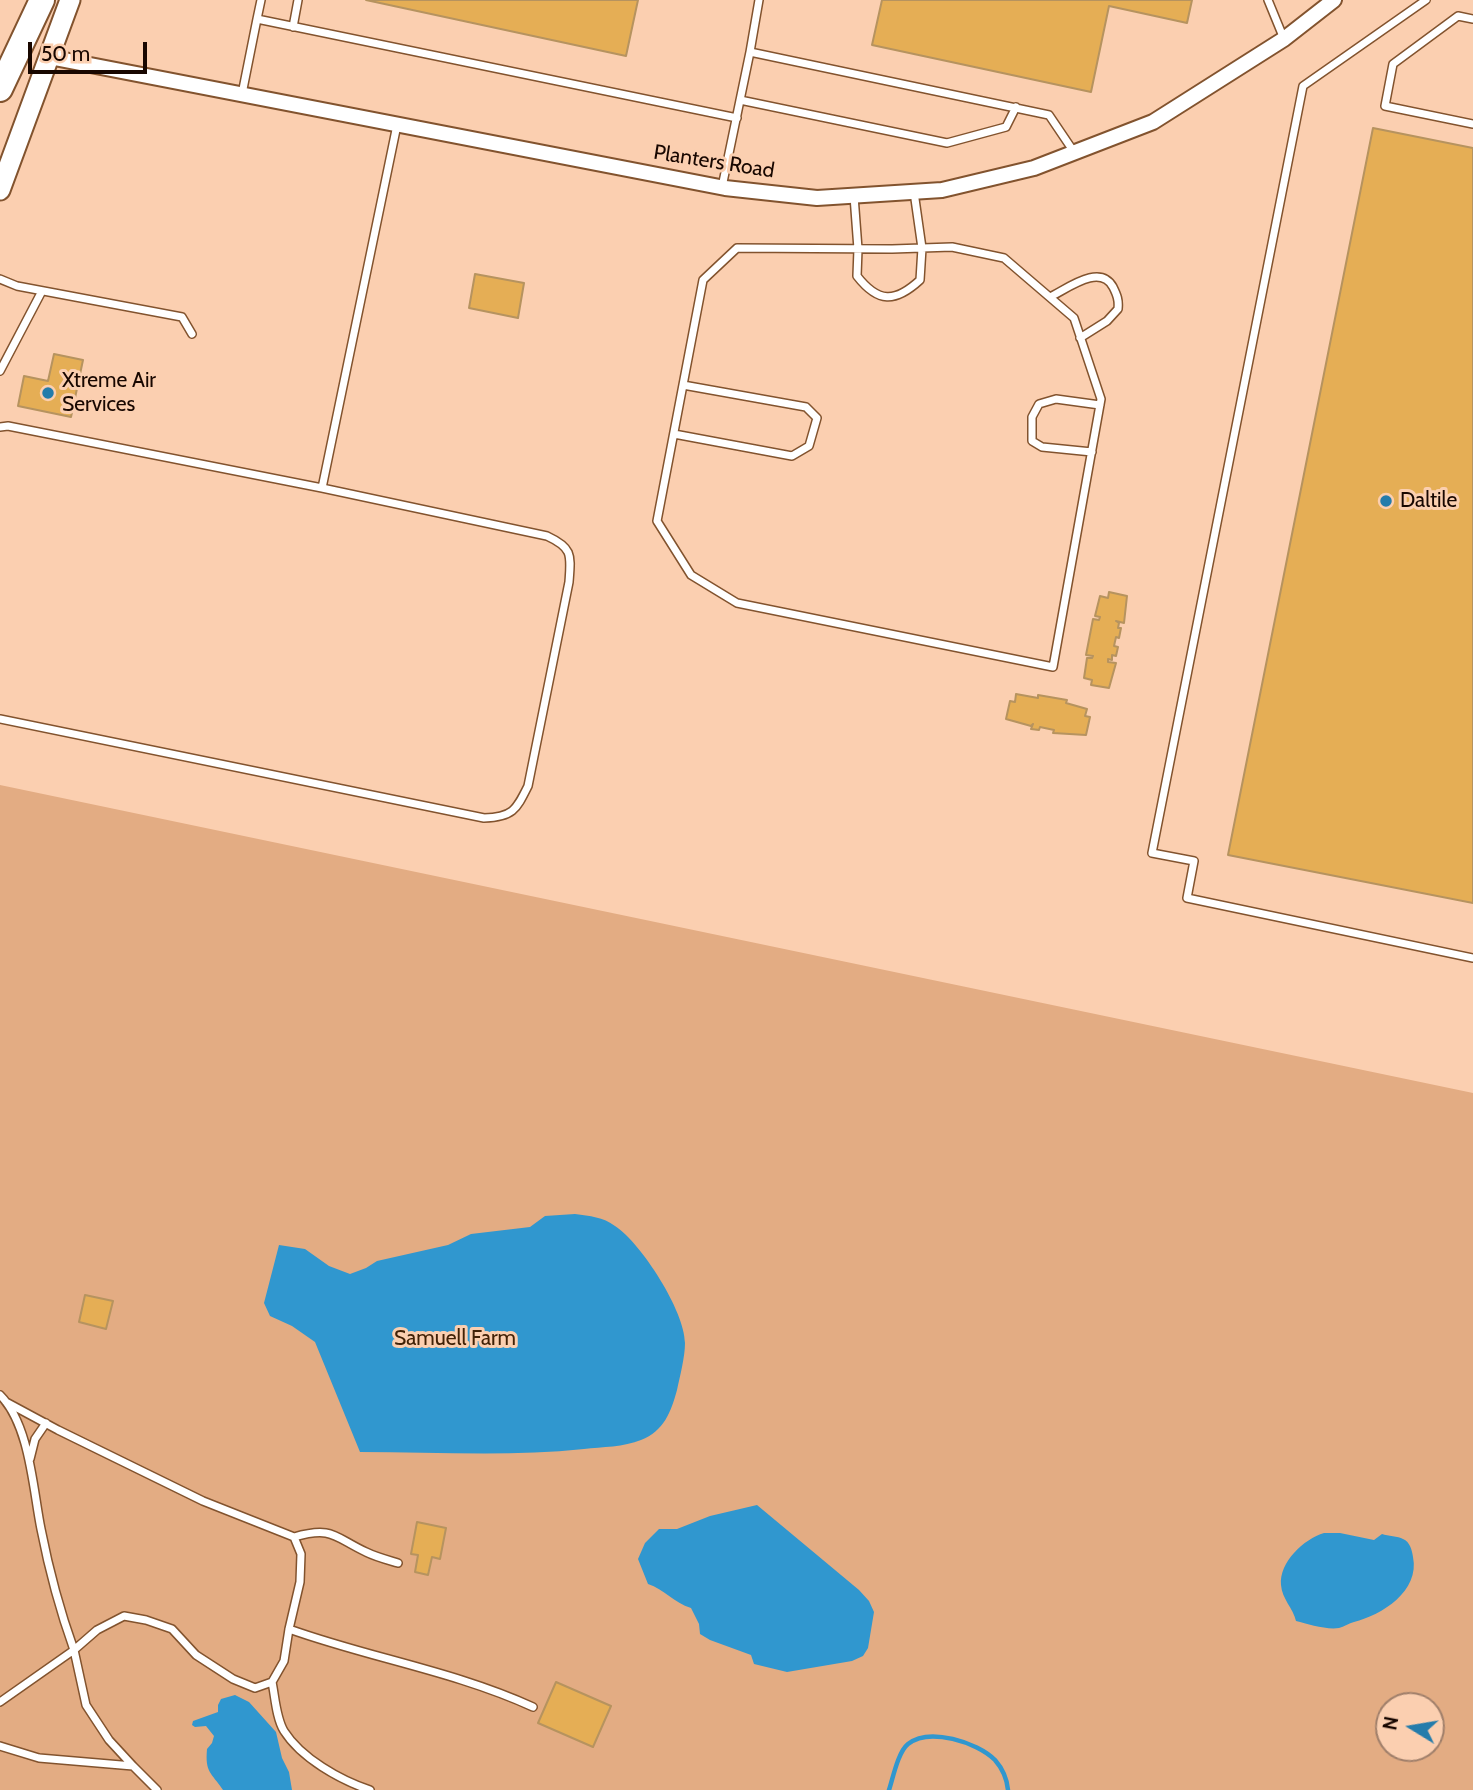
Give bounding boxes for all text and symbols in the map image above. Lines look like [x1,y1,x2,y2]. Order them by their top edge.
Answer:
scale bar [32,28,150,72]
text: 50 m [41,41,90,66]
street label: Planters Road [652,140,776,184]
place label: Xtreme Air Services [62,368,156,418]
marker: Xtreme Air Services [40,385,56,401]
place label: Daltile [1400,488,1457,514]
marker: Daltile [1378,493,1394,509]
park label: Samuell Farm [394,1326,516,1352]
north arrow [1375,1692,1445,1762]
text: N [1378,1714,1403,1732]

